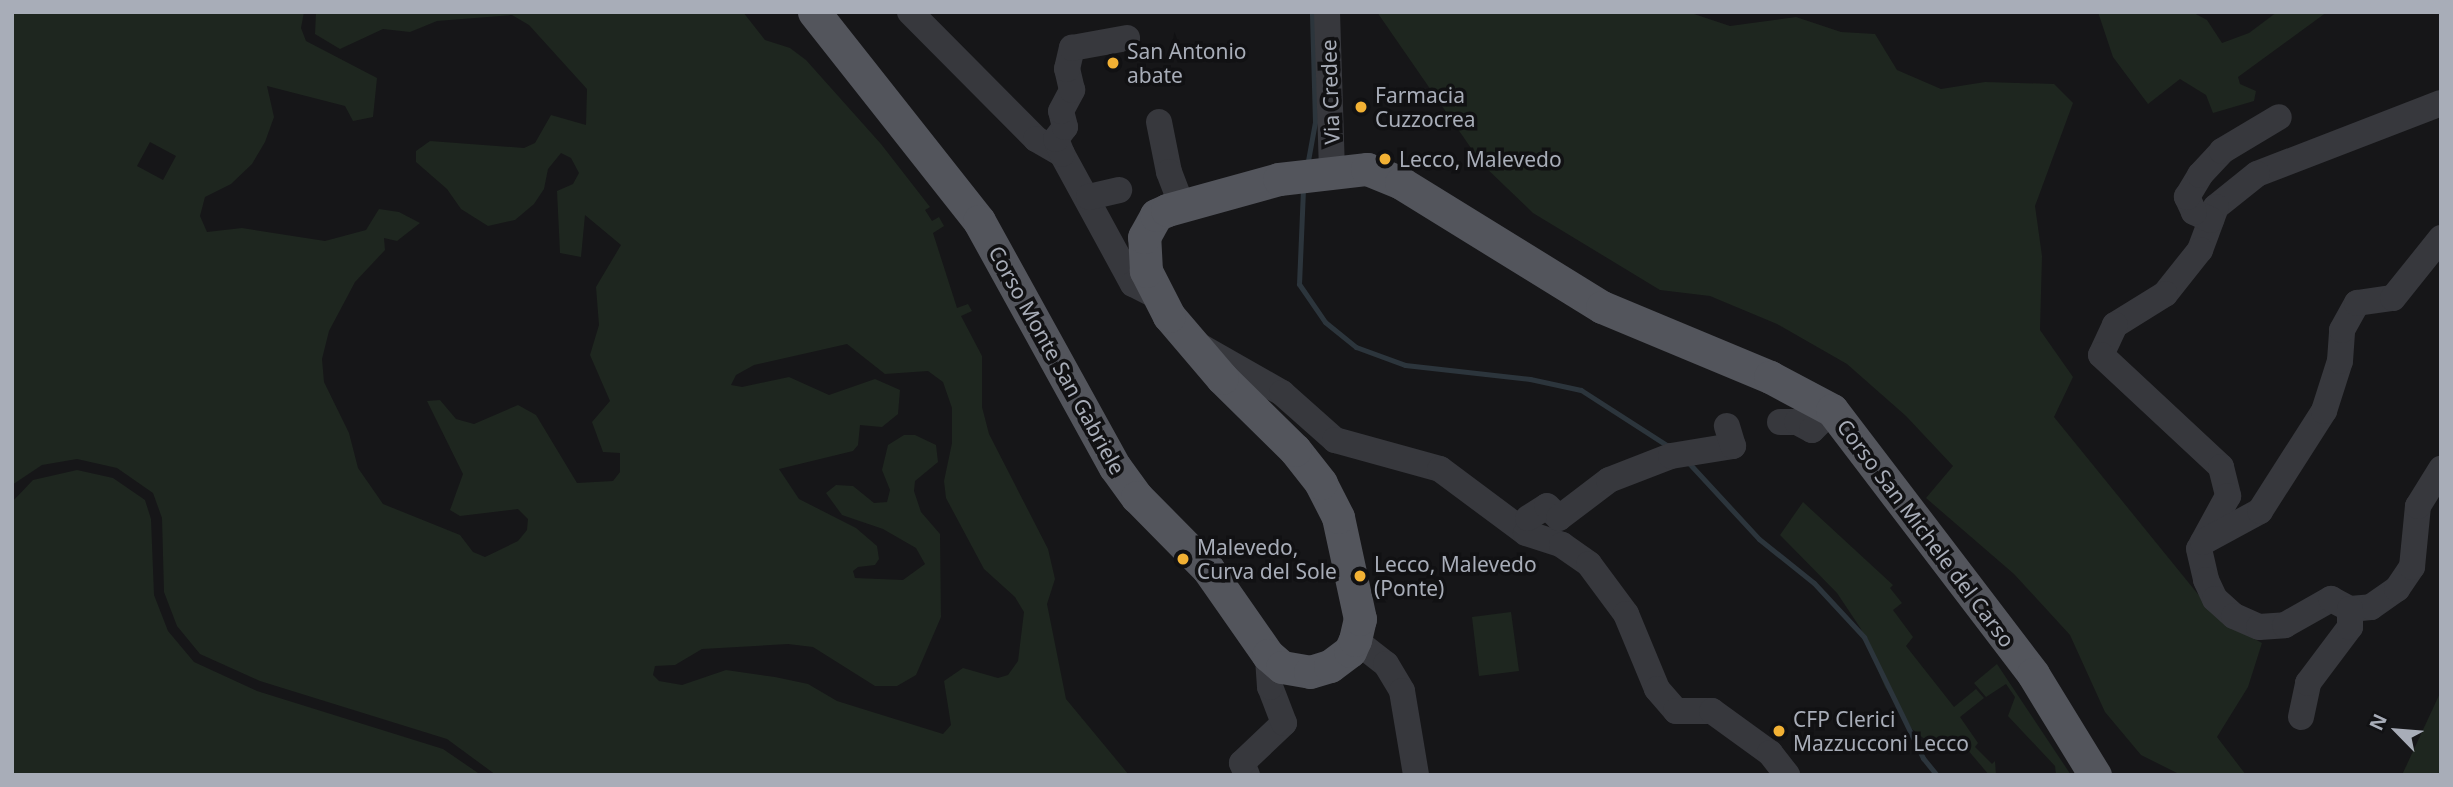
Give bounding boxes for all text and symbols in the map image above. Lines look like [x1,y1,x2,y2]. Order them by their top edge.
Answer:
place label: San Antonio abate [1127,38,1247,88]
street label: Via Credee [1316,39,1344,145]
marker: San Antonio abate [1105,55,1121,71]
place label: Farmacia Cuzzocrea [1375,82,1476,132]
marker: Farmacia Cuzzocrea [1353,99,1369,115]
place label: Lecco, Malevedo [1399,146,1562,172]
marker: Lecco, Malevedo [1377,151,1393,167]
street label: Corso Monte San Gabriele [984,241,1130,479]
street label: Corso San Michele del Carso [1832,414,2020,652]
place label: Malevedo, Curva del Sole [1197,534,1337,584]
marker: Malevedo, Curva del Sole [1175,551,1191,567]
place label: Lecco, Malevedo (Ponte) [1374,551,1537,601]
marker: Lecco, Malevedo (Ponte) [1352,568,1368,584]
north arrow [2362,696,2432,766]
place label: CFP Clerici Mazzucconi Lecco [1793,706,1969,756]
text: N [2363,710,2393,735]
marker: CFP Clerici Mazzucconi Lecco [1771,723,1787,739]

